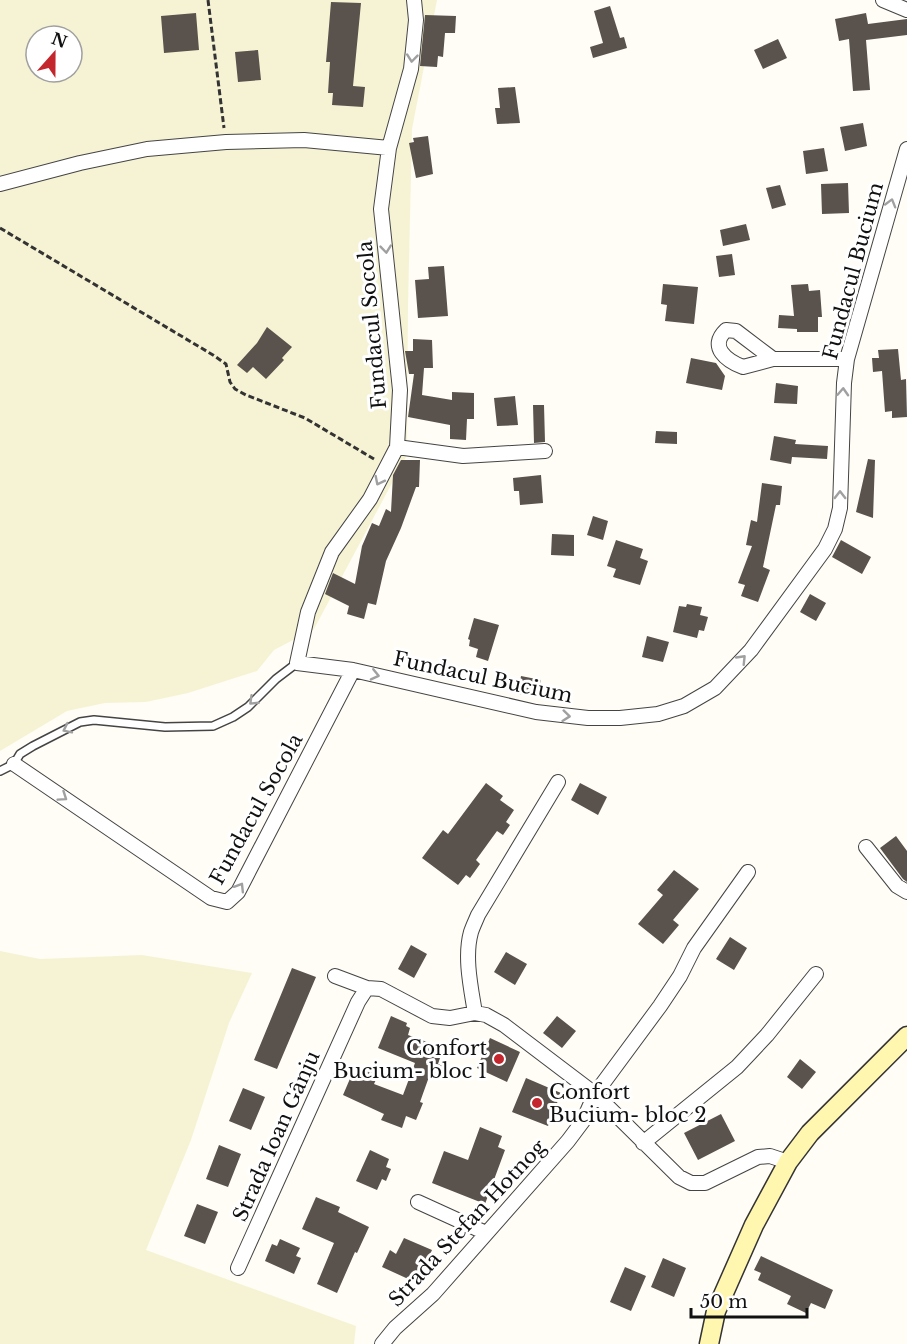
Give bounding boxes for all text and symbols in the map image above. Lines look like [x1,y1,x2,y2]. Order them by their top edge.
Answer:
north arrow [24,24,84,84]
text: N [49,28,70,52]
one-way arrow [406,54,419,63]
street label: Fundacul Bucium [818,179,888,362]
one-way arrow [884,198,897,208]
street label: Fundacul Socola [353,239,391,410]
one-way arrow [379,245,392,254]
one-way arrow [837,387,850,396]
one-way arrow [374,475,386,486]
one-way arrow [834,491,846,500]
street label: Fundacul Bucium [391,646,575,708]
one-way arrow [735,656,746,666]
one-way arrow [370,668,380,681]
one-way arrow [250,694,260,705]
one-way arrow [561,709,570,721]
one-way arrow [63,721,74,733]
street label: Fundacul Socola [205,729,308,889]
one-way arrow [56,790,67,801]
one-way arrow [232,882,243,893]
place label: Confort Bucium- bloc 1 [333,1036,487,1083]
street label: Strada Ioan Gânju [228,1047,324,1225]
marker: Confort Bucium- bloc 1 [492,1052,506,1066]
place label: Confort Bucium- bloc 2 [549,1080,706,1127]
marker: Confort Bucium- bloc 2 [530,1096,544,1110]
street label: Strada Stefan Hotnog [383,1134,551,1311]
scale bar [691,1281,806,1319]
text: 50 m [700,1291,748,1313]

